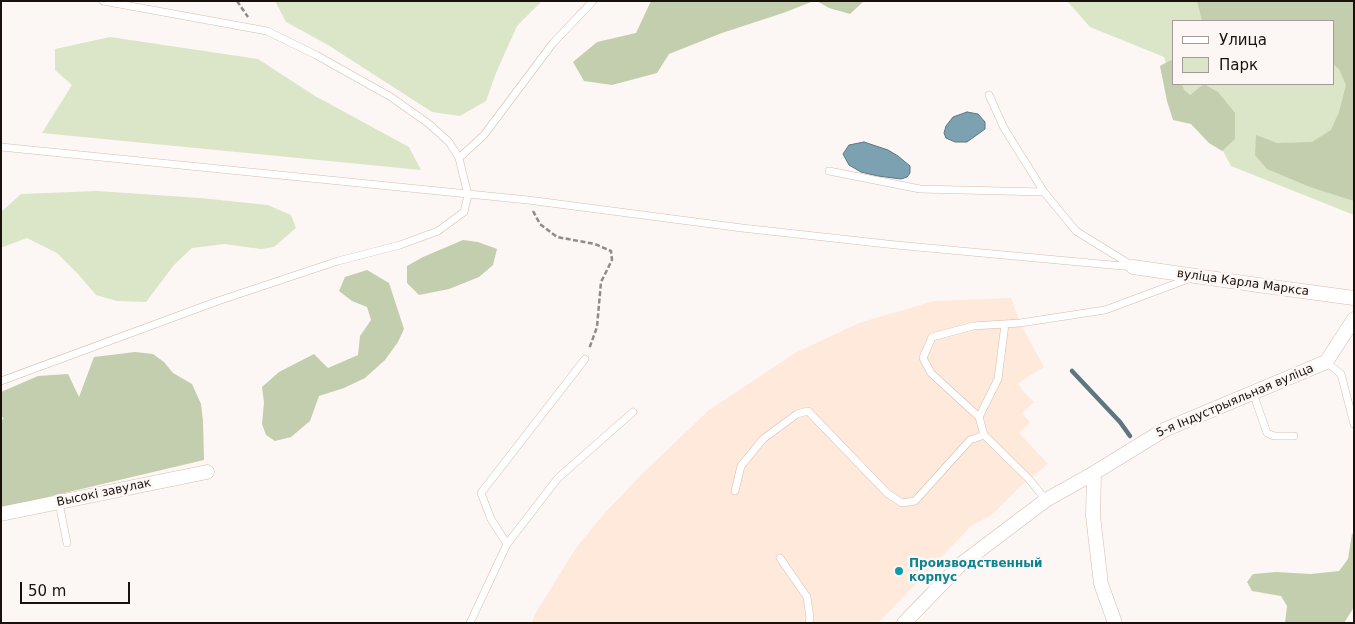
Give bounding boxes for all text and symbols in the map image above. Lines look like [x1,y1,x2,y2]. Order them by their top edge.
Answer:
legend [1172,20,1335,85]
text: Улица [1219,31,1267,49]
text: Парк [1219,56,1258,74]
street label: вуліца Карла Маркса [1176,267,1310,299]
street label: 5-я Індустрыяльная вуліца [1154,361,1316,441]
street label: Высокі завулак [55,476,153,510]
place label: Производственный корпус [909,557,1042,585]
marker: Производственный корпус [893,565,905,577]
scale bar [22,572,132,604]
text: 50 m [28,582,66,600]

